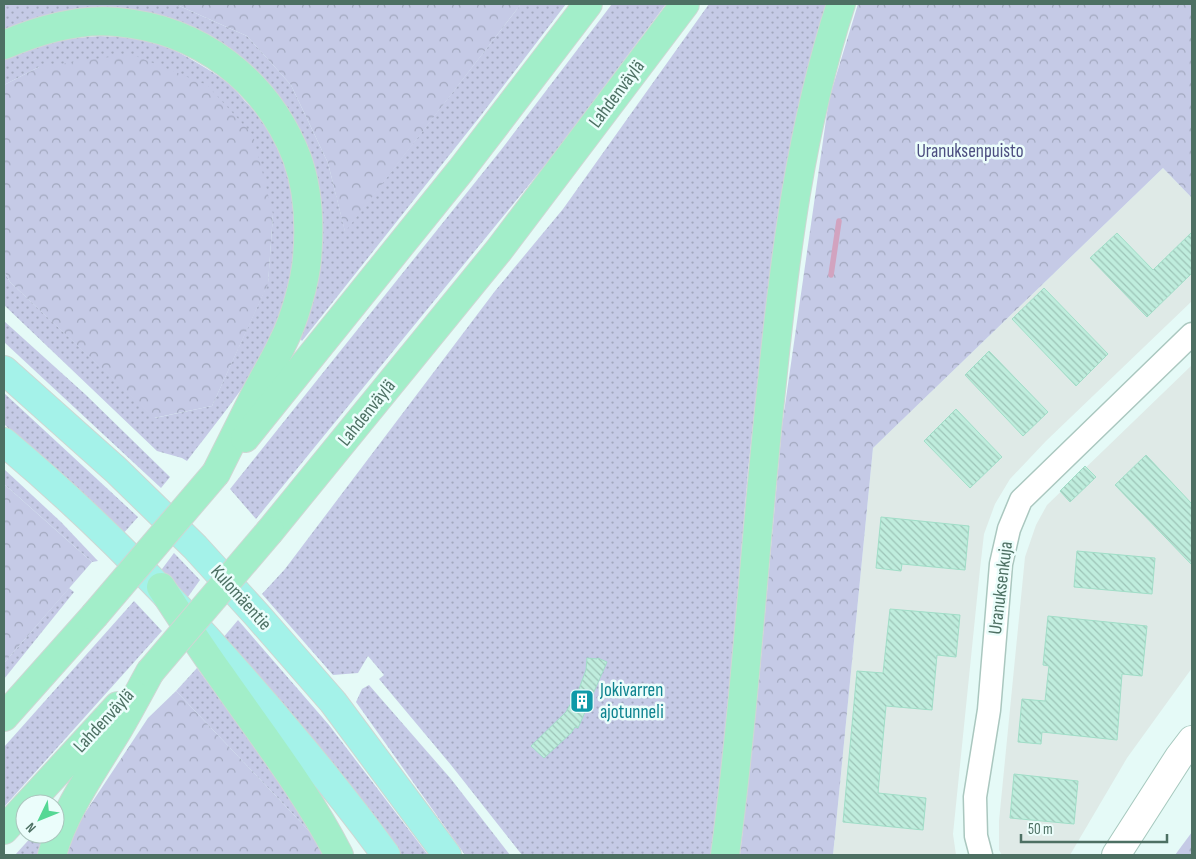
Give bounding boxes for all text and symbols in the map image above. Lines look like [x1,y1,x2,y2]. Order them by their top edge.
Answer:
street label: Lahdenväylä [584,56,650,132]
park label: Uranuksenpuisto [916,140,1024,163]
street label: Lahdenväylä [333,375,401,451]
street label: Uranuksenkuja [984,540,1018,636]
street label: Kulomäentie [206,561,276,635]
place label: Jokivarren ajotunneli [599,679,664,724]
street label: Lahdenväylä [69,684,139,758]
building icon: Jokivarren ajotunneli [569,688,595,714]
north arrow [15,794,65,844]
scale bar [1021,812,1167,844]
text: N [22,819,40,836]
text: 50 m [1028,820,1053,839]

